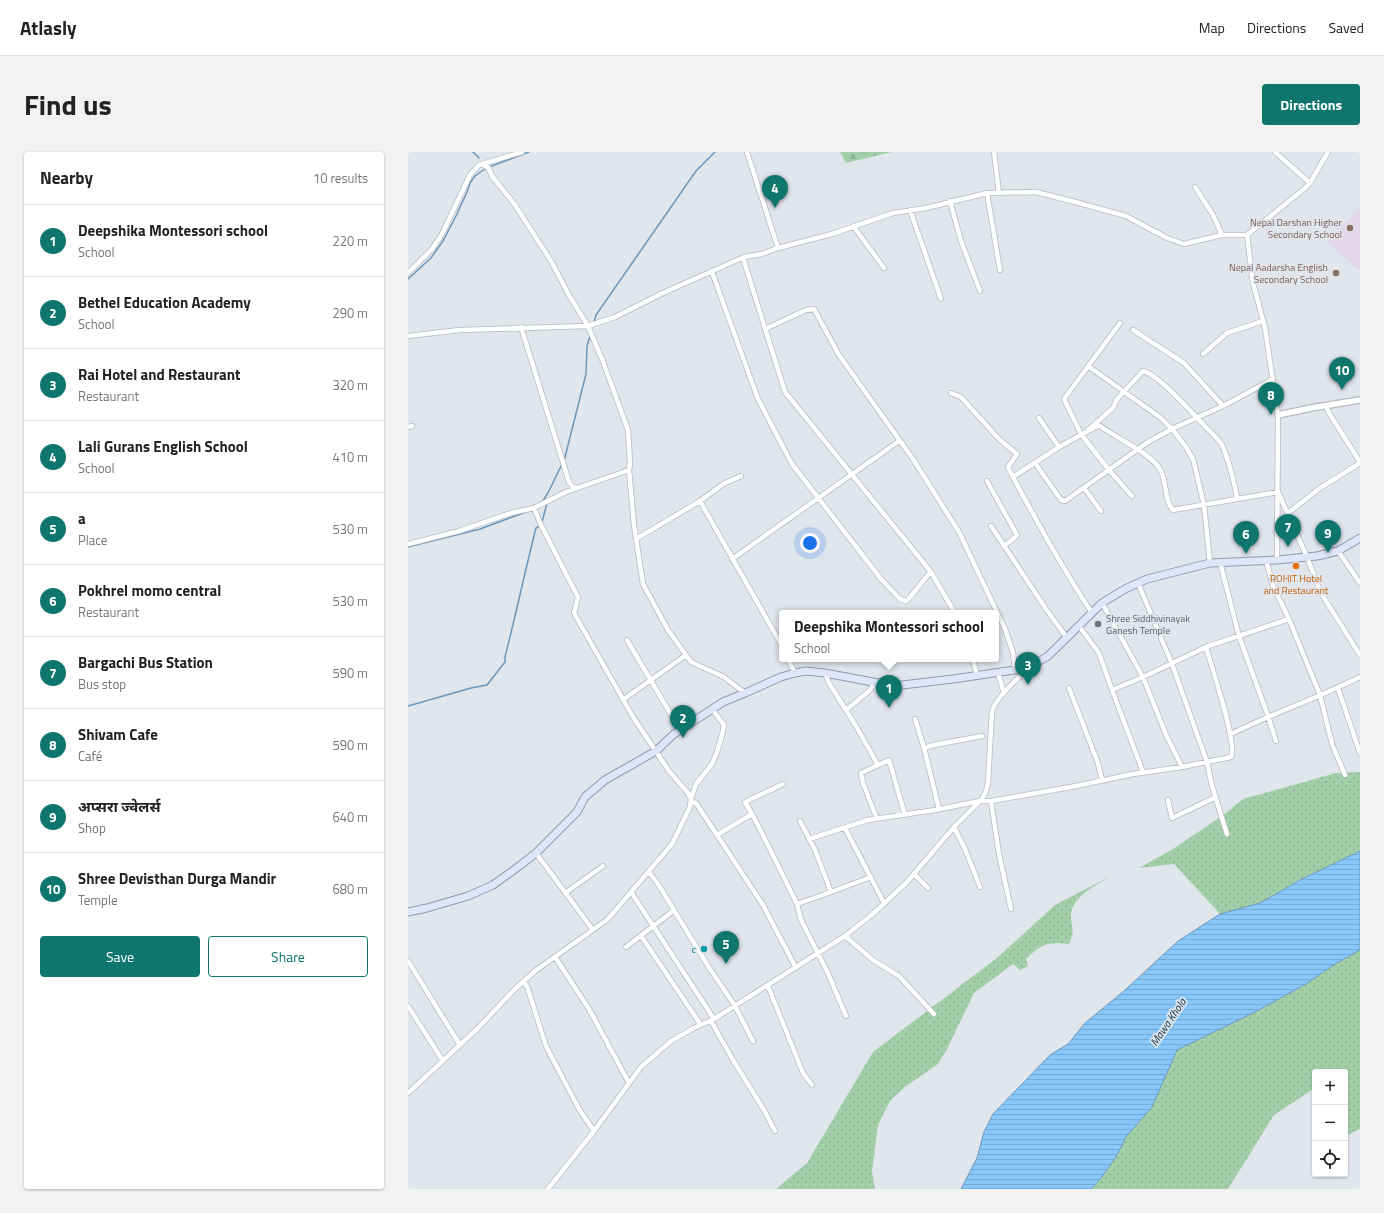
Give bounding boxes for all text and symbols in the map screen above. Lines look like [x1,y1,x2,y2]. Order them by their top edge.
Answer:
text: Atlasly [20,13,77,42]
text: Map [1199,17,1225,38]
text: Directions [1247,17,1306,38]
text: Saved [1328,17,1364,38]
text: Find us [24,83,112,126]
button: Directions [1262,84,1360,125]
text: Nearby [40,165,93,191]
text: 10 results [313,168,368,188]
pin: 4 [762,175,788,208]
place label: Nepal Darshan Higher Secondary School [1250,215,1343,242]
text: Deepshika Montessori school [78,219,268,242]
marker: Nepal Darshan Higher Secondary School [1345,223,1355,233]
text: 1 [49,231,57,251]
text: 220 m [332,231,368,251]
text: School [78,242,114,262]
place label: Nepal Aadarsha English Secondary School [1229,260,1328,287]
marker: Nepal Aadarsha English Secondary School [1331,268,1341,278]
text: Bethel Education Academy [78,291,251,314]
text: 2 [49,303,57,323]
text: 290 m [332,303,368,323]
text: School [78,314,114,334]
pin: 10 [1329,357,1355,390]
text: Rai Hotel and Restaurant [78,363,240,386]
text: 3 [49,375,57,395]
text: 320 m [332,375,368,395]
pin: 8 [1258,382,1284,415]
text: Restaurant [78,386,139,406]
text: Lali Gurans English School [78,435,248,458]
text: 4 [49,447,57,467]
text: 410 m [332,447,368,467]
text: School [78,458,114,478]
text: a [78,507,86,530]
pin: 7 [1275,514,1301,547]
text: 5 [49,519,57,539]
text: 530 m [332,519,368,539]
pin: 9 [1315,520,1341,553]
pin: 6 [1233,521,1259,554]
text: Place [78,530,107,550]
your location [800,533,820,553]
marker: ROHIT Hotel and Restaurant [1291,561,1301,571]
place label: ROHIT Hotel and Restaurant [1264,571,1329,598]
text: Pokhrel momo central [78,579,221,602]
text: 6 [49,591,57,611]
text: 530 m [332,591,368,611]
text: Restaurant [78,602,139,622]
popup [779,610,999,662]
place label: Shree Siddhivinayak Ganesh Temple [1106,611,1190,638]
text: Deepshika Montessori school [794,615,984,638]
marker: Shree Siddhivinayak Ganesh Temple [1093,619,1103,629]
text: School [794,638,830,658]
text: Bargachi Bus Station [78,651,213,674]
pin: 3 [1015,652,1041,685]
text: 7 [49,663,57,683]
text: 590 m [332,663,368,683]
text: Bus stop [78,674,126,694]
pin: 1 [876,675,902,708]
pin: 2 [670,705,696,738]
text: Shivam Cafe [78,723,158,746]
text: 8 [49,735,57,755]
text: 590 m [332,735,368,755]
text: Café [78,746,102,766]
text: अप्सरा ज्वेलर्स [78,795,160,818]
text: 9 [49,807,57,827]
text: 640 m [332,807,368,827]
text: Shop [78,818,106,838]
text: Shree Devisthan Durga Mandir [78,867,276,890]
text: 10 [46,879,60,899]
text: 680 m [332,879,368,899]
text: Temple [78,890,118,910]
pin: 5 [713,931,739,964]
button: Save [40,936,200,977]
button: Share [208,936,368,977]
place label: c [692,942,696,957]
marker: c [699,944,709,954]
water label: Mawa Khola [1146,995,1190,1049]
map controls [1312,1069,1348,1177]
button: + [1312,1069,1348,1105]
button: − [1312,1105,1348,1141]
button: locate [1312,1141,1348,1177]

